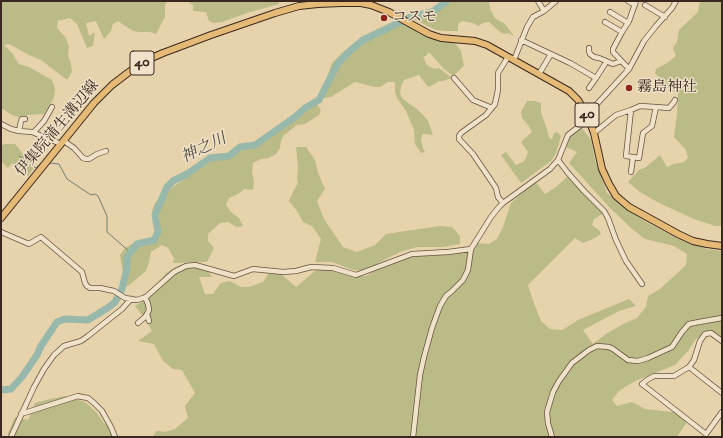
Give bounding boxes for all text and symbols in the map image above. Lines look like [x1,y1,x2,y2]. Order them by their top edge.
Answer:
place label: コスモ [392,9,437,27]
marker: コスモ [379,13,389,23]
road number: 40 [130,51,154,75]
street label: 伊集院蒲生溝辺線 [13,77,103,181]
place label: 霧島神社 [637,79,697,97]
marker: 霧島神社 [624,83,634,93]
road number: 40 [575,103,599,127]
water label: 神之川 [178,130,230,168]

